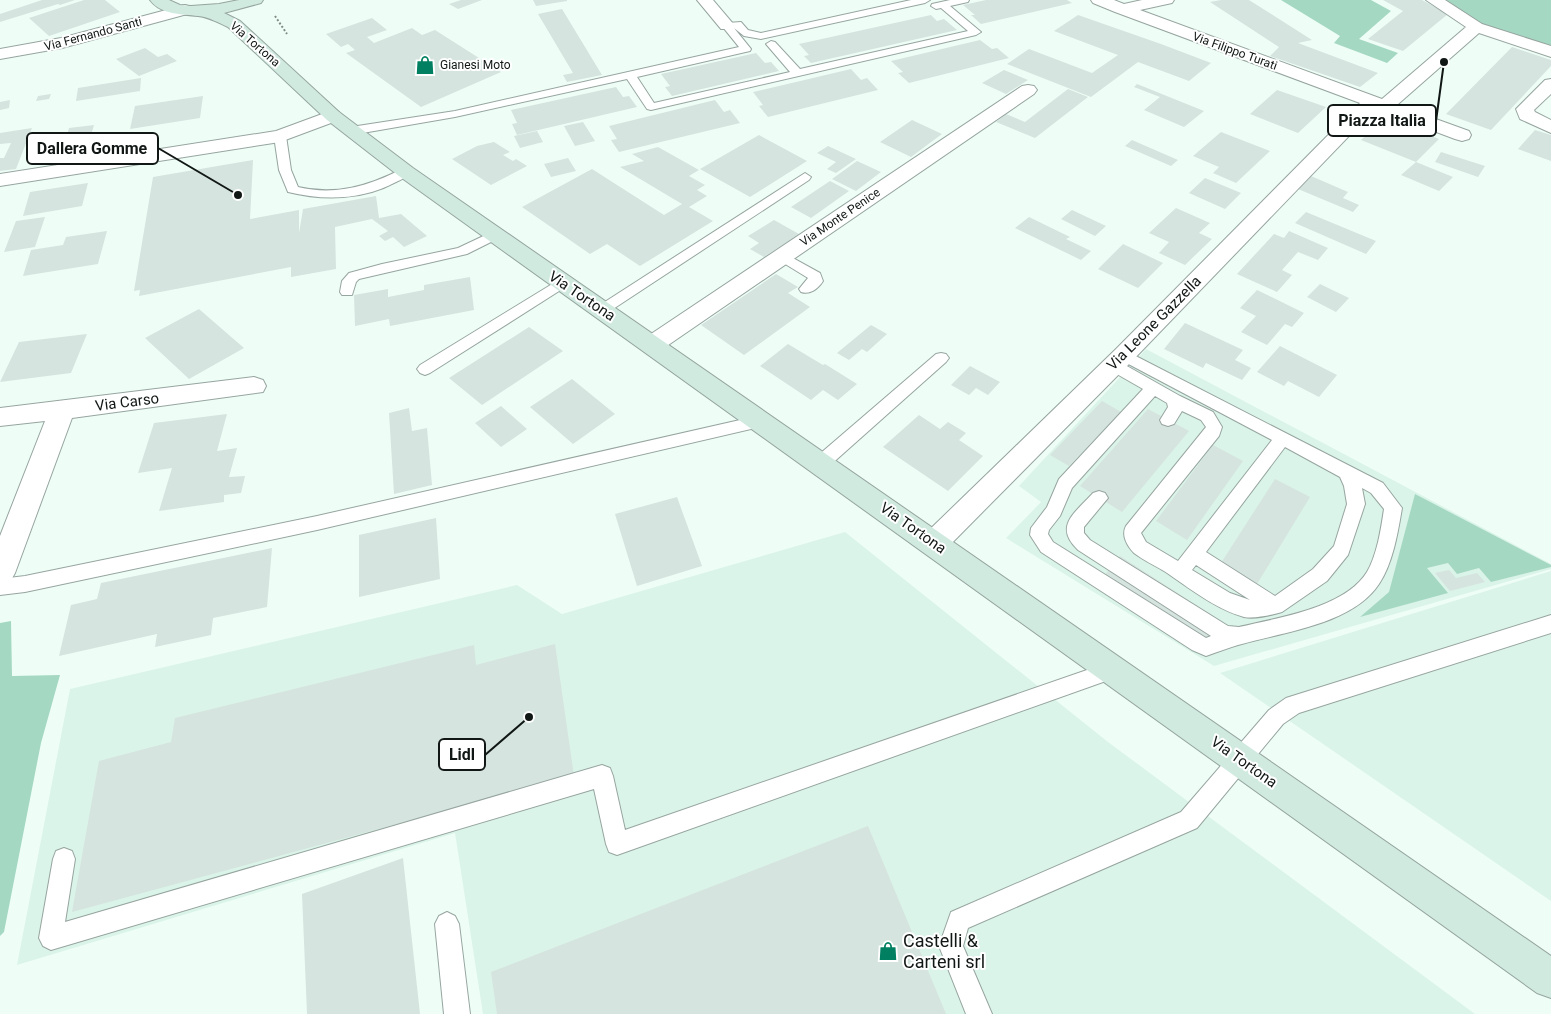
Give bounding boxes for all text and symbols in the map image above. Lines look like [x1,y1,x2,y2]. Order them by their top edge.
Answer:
street label: Via Fernando Santi [43,14,143,54]
street label: Via Tortona [227,19,283,69]
street label: Via Filippo Turati [1191,29,1279,73]
shop icon: Gianesi Moto [414,54,436,76]
place label: Gianesi Moto [440,58,511,72]
callout: Piazza Italia [1328,105,1436,136]
text: Piazza Italia [1338,111,1426,130]
callout: Dallera Gomme [27,133,158,164]
text: Dallera Gomme [37,139,148,158]
street label: Via Monte Penice [797,185,883,249]
street label: Via Tortona [545,267,619,325]
street label: Via Leone Gazzella [1103,272,1205,374]
street label: Via Carso [94,389,160,415]
street label: Via Tortona [876,499,950,557]
street label: Via Tortona [1207,733,1281,791]
callout: Lidl [439,739,485,770]
text: Lidl [449,745,475,764]
place label: Castelli & Carteni srl [903,930,985,972]
shop icon: Castelli & Carteni srl [877,940,899,962]

